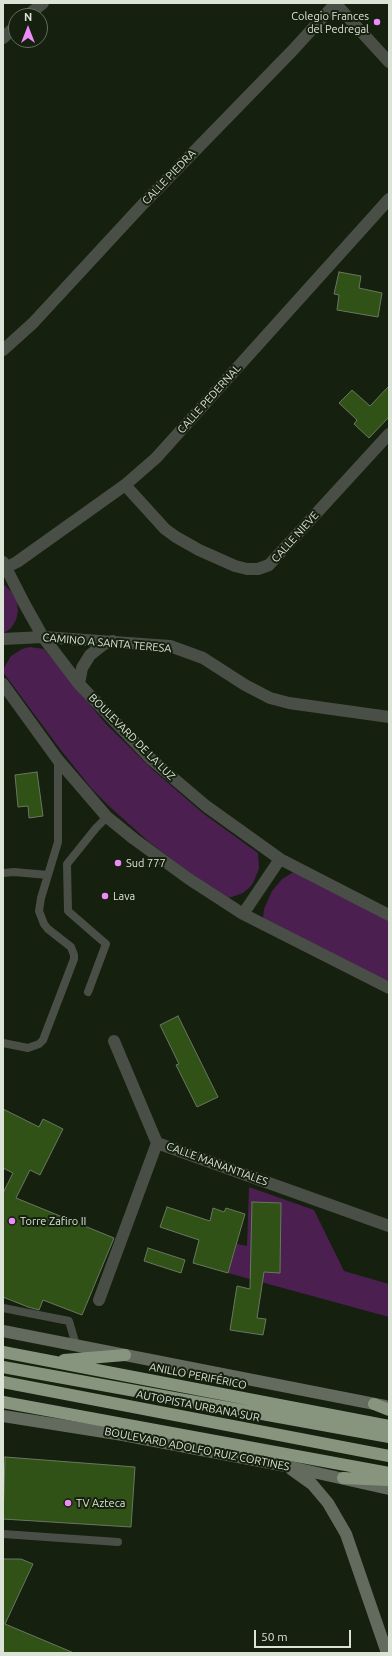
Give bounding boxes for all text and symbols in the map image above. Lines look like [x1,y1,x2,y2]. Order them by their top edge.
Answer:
north arrow [8,8,48,48]
place label: Colegio Frances del Pedregal [291,9,369,35]
text: N [24,11,32,23]
marker: Colegio Frances del Pedregal [372,17,382,27]
street label: CALLE PIEDRA [139,147,199,207]
street label: CALLE PEDERNAL [175,362,243,436]
street label: CALLE NIEVE [269,509,321,565]
street label: CAMINO A SANTA TERESA [42,631,172,655]
street label: BOULEVARD DE LA LUZ [86,691,178,783]
place label: Sud 777 [126,856,166,870]
marker: Sud 777 [113,858,123,868]
place label: Lava [113,889,135,903]
marker: Lava [100,891,110,901]
street label: CALLE MANANTIALES [164,1139,270,1189]
place label: Torre Zafiro II [20,1214,86,1228]
marker: Torre Zafiro II [7,1216,17,1226]
street label: ANILLO PERIFÉRICO [148,1360,248,1392]
street label: AUTOPISTA URBANA SUR [135,1388,261,1424]
street label: BOULEVARD ADOLFO RUIZ CORTINES [103,1425,291,1473]
place label: TV Azteca [76,1496,125,1510]
marker: TV Azteca [63,1498,73,1508]
scale bar [256,1622,353,1648]
text: 50 m [261,1630,288,1643]

